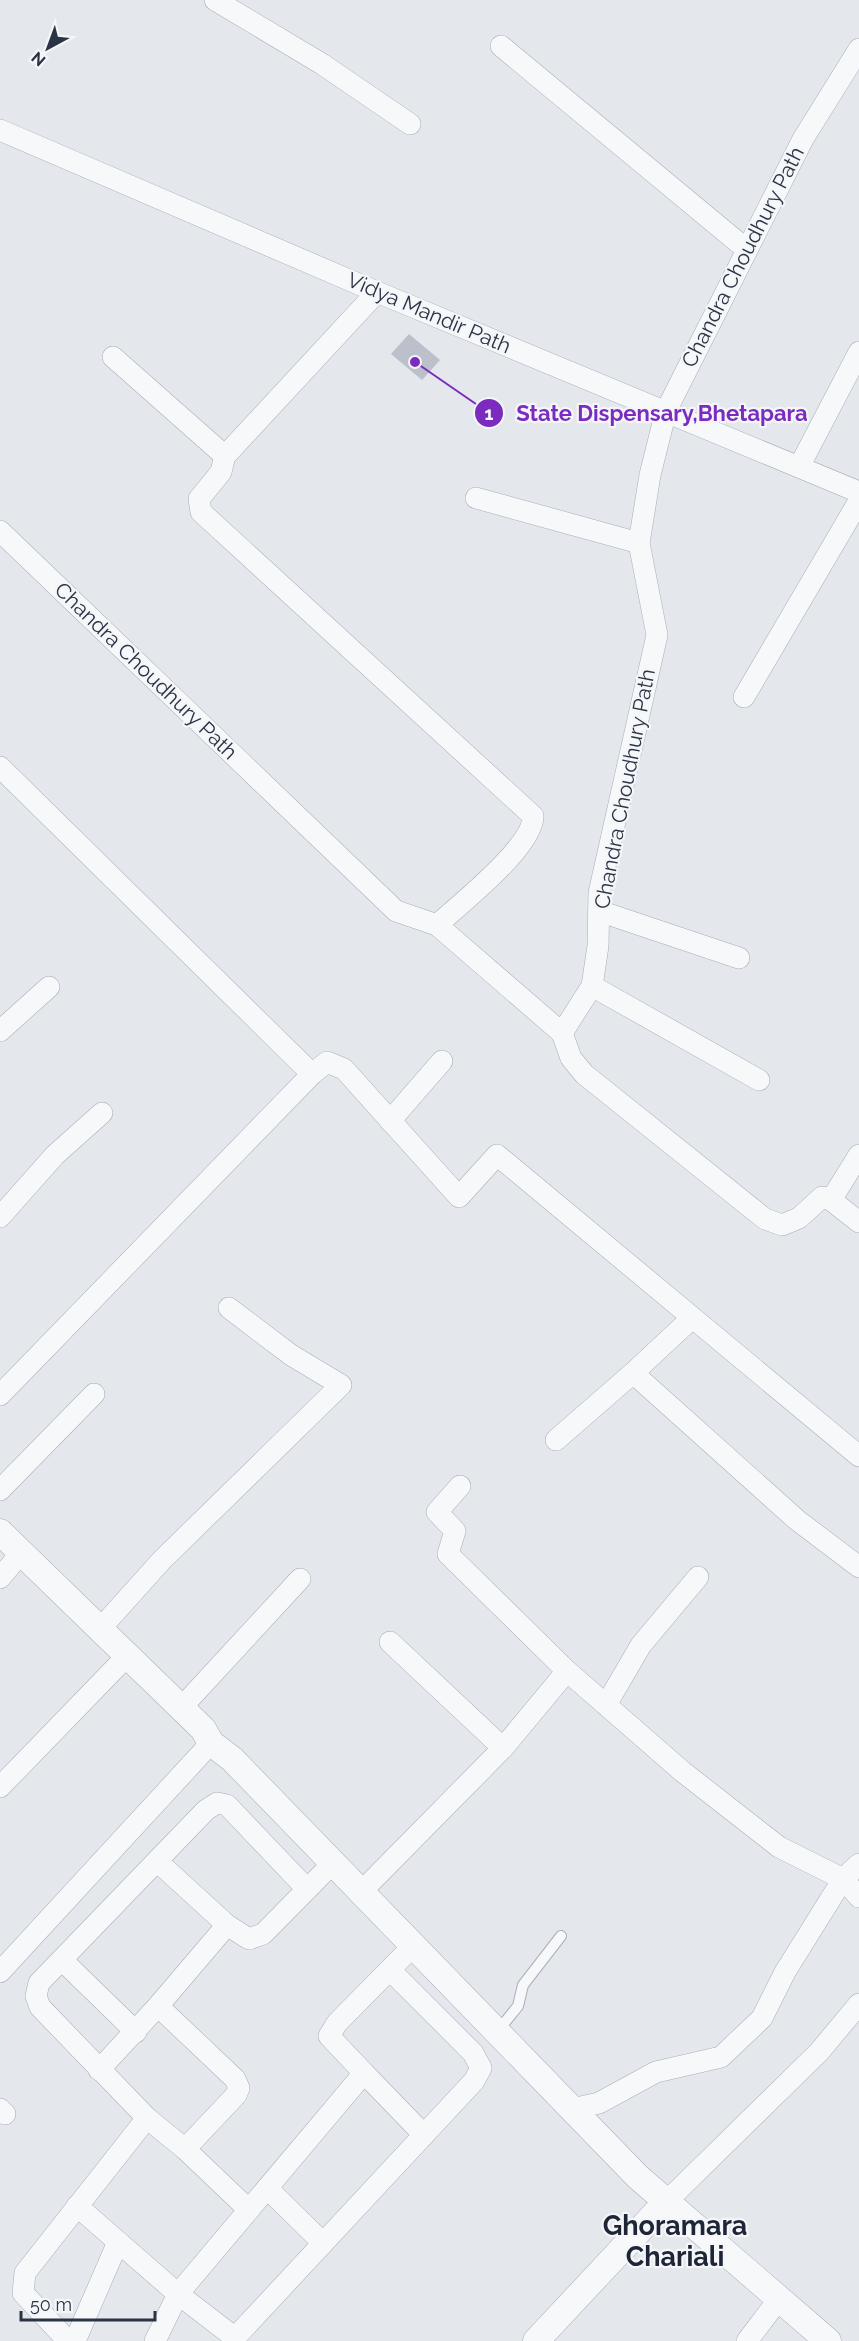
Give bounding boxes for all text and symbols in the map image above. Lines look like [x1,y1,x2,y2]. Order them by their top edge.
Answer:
north arrow [18,18,78,78]
text: N [28,48,49,70]
street label: Chandra Choudhury Path [676,142,809,371]
street label: Vidya Mandir Path [344,267,515,358]
callout: State Dispensary,Bhetapara [474,393,820,433]
text: State Dispensary,Bhetapara [516,400,808,426]
text: 1 [485,403,494,424]
street label: Chandra Choudhury Path [50,577,243,764]
street label: Chandra Choudhury Path [589,667,660,911]
district label: Ghoramara Chariali [603,2210,747,2272]
scale bar [21,2284,154,2322]
text: 50 m [30,2294,72,2315]

